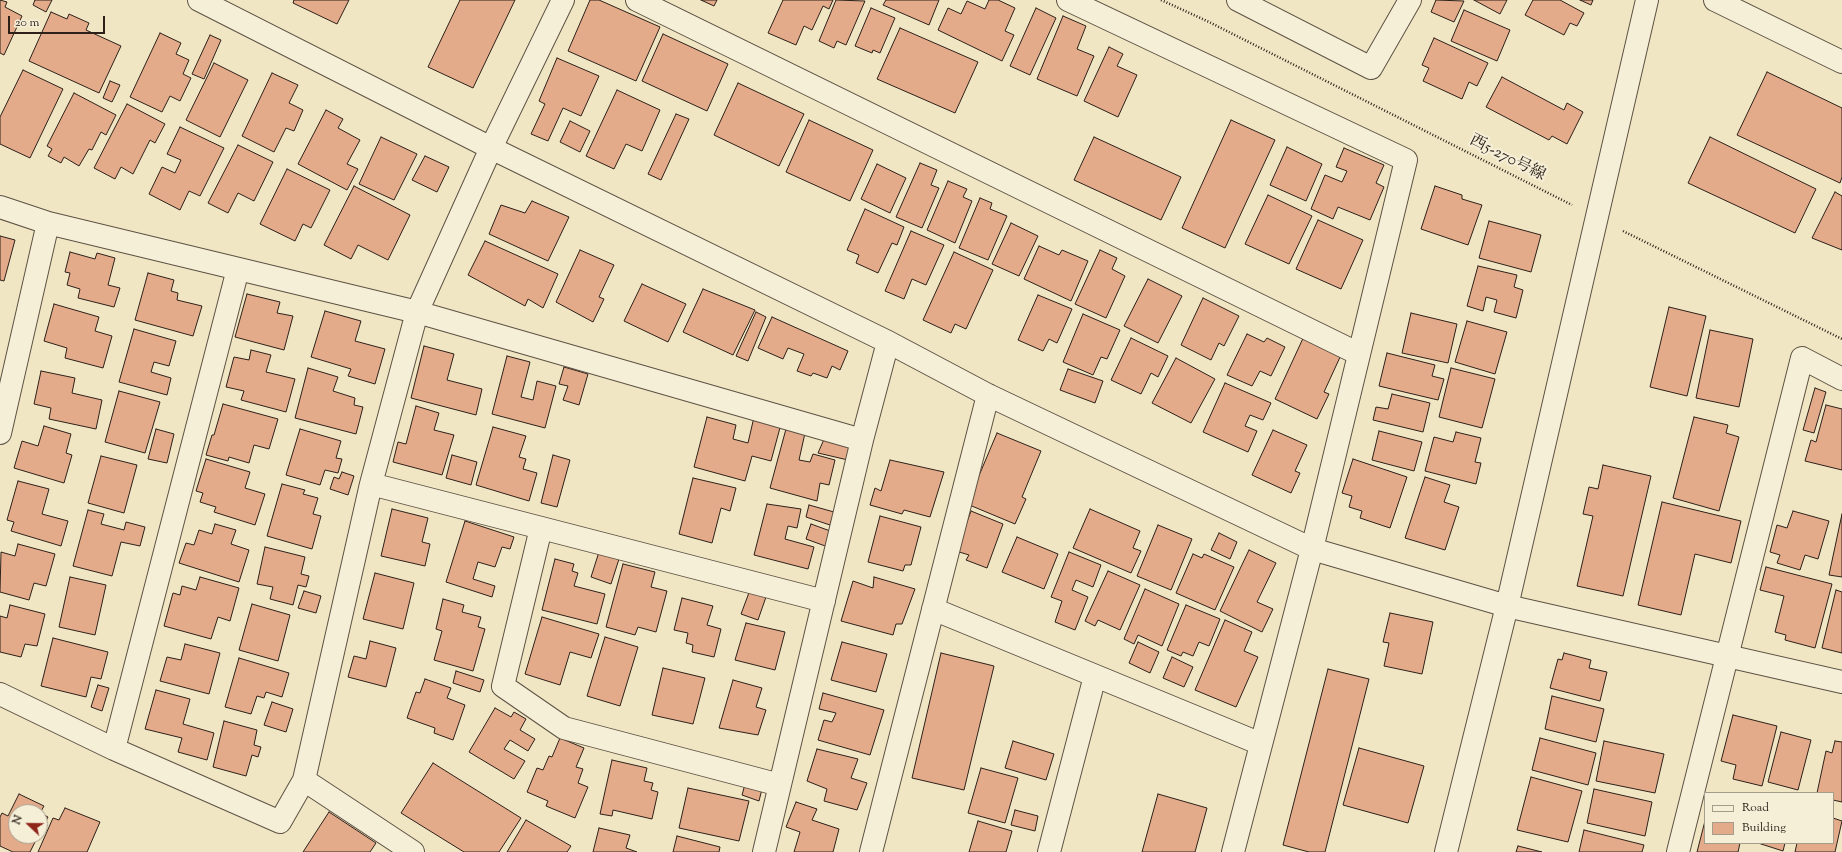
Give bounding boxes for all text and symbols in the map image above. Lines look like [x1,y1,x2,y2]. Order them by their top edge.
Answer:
scale bar [10,8,107,34]
text: 20 m [15,14,39,32]
street label: 西5-270号線 [1466,132,1548,186]
legend [1704,792,1834,844]
text: Road [1742,799,1769,817]
north arrow [8,804,48,844]
text: N [9,813,27,827]
text: Building [1742,819,1786,837]

